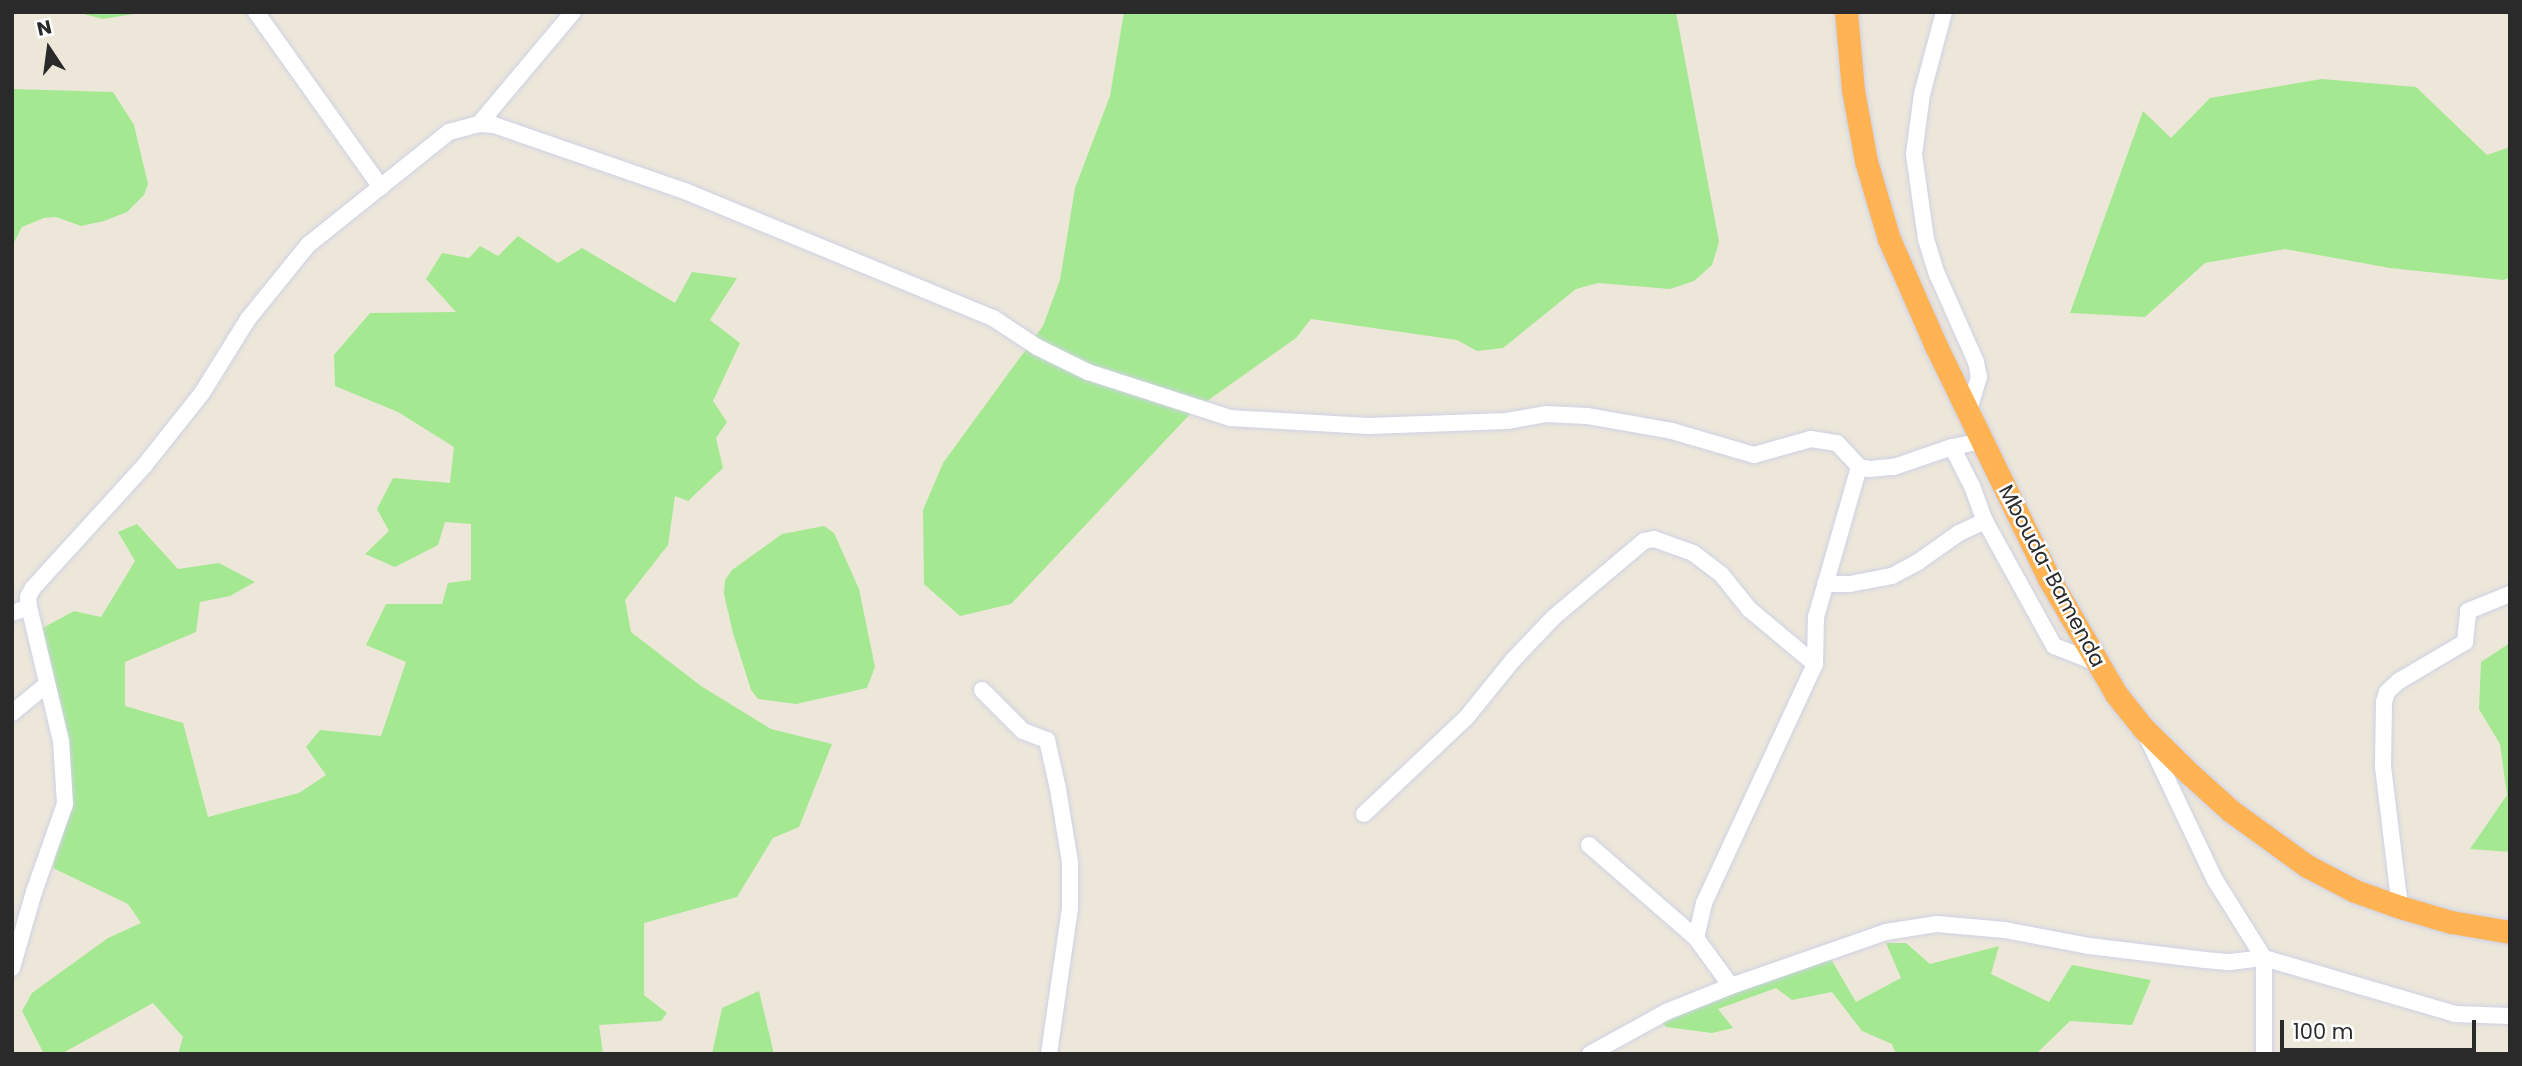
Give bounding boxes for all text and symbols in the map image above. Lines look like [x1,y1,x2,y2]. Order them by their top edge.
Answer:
text: N [34,13,54,43]
north arrow [14,14,84,84]
street label: Mbouda-Bamenda [1993,481,2111,671]
scale bar [2284,1006,2480,1050]
text: 100 m [2293,1017,2353,1046]

